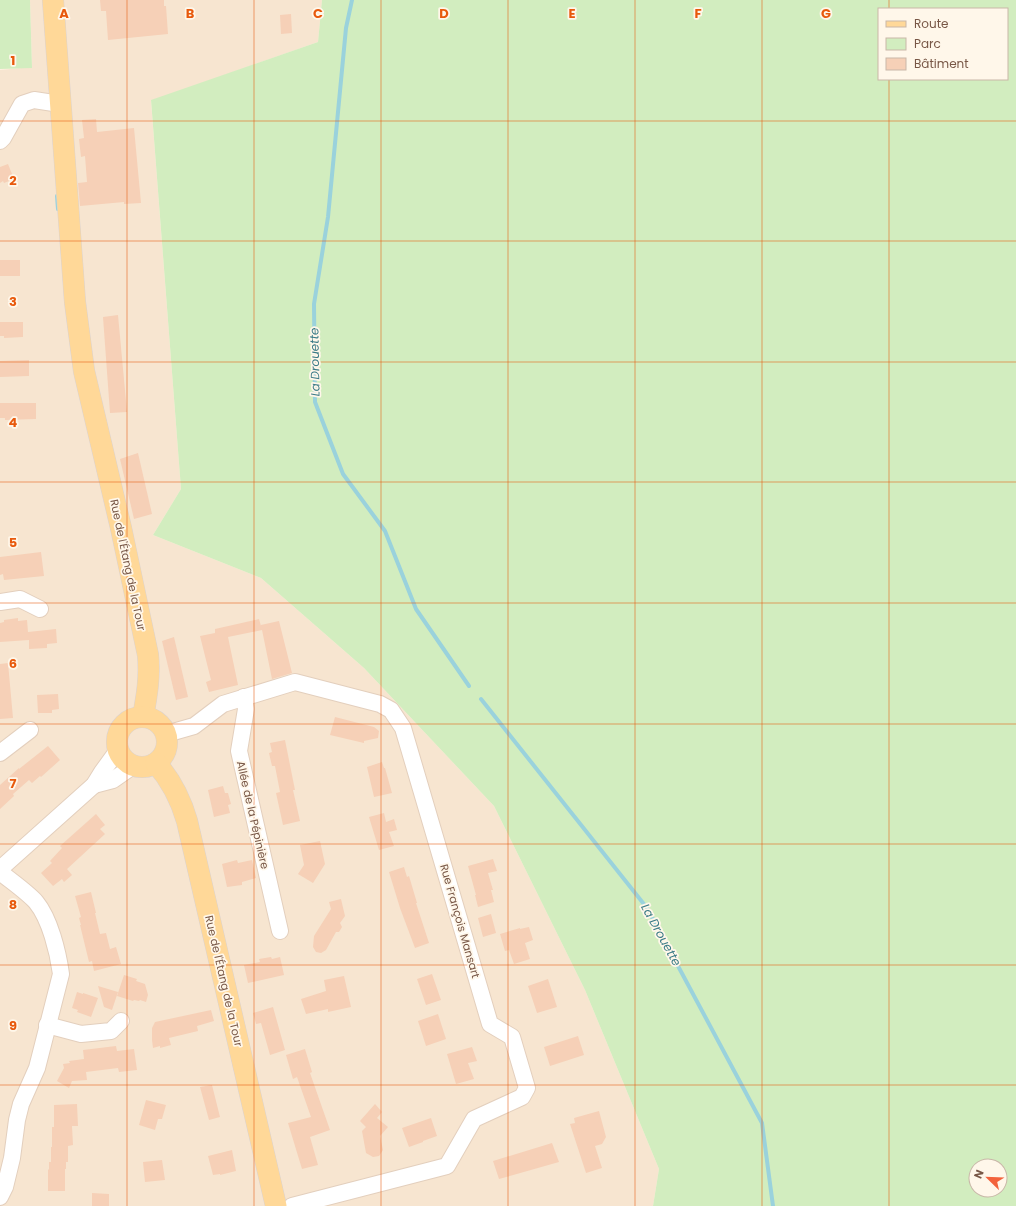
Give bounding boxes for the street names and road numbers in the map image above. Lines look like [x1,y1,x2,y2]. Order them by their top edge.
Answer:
street label: Rue de l'Étang de la Tour [106,498,150,632]
street label: Allée de la Pépinière [233,759,273,871]
street label: Rue François Mansart [436,862,484,980]
street label: Rue de l'Étang de la Tour [201,914,247,1048]

